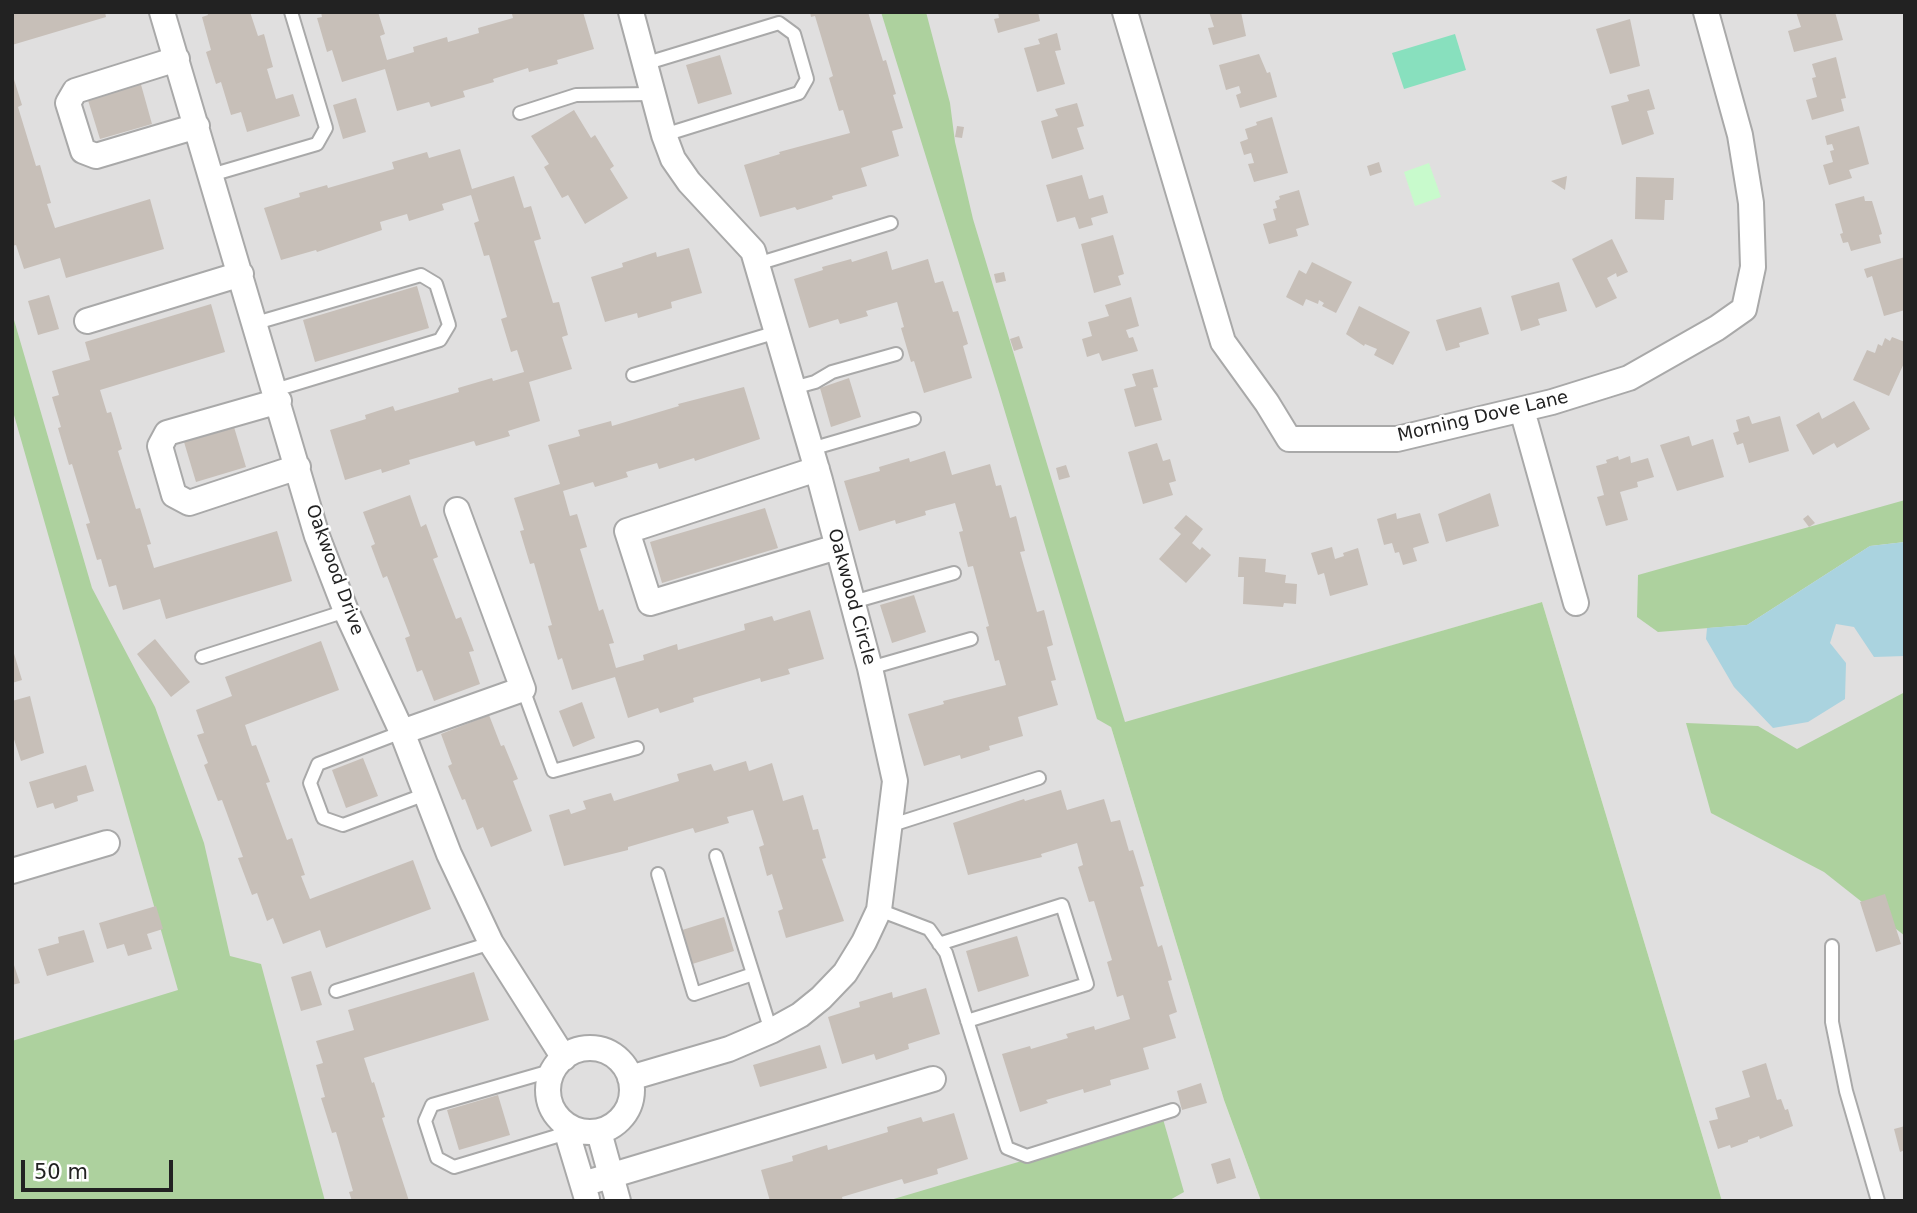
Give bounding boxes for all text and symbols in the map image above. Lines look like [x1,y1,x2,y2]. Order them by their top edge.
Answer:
street label: Morning Dove Lane [1396,387,1570,447]
street label: Oakwood Drive [300,502,368,638]
street label: Oakwood Circle [822,527,880,667]
scale bar [24,1146,177,1190]
text: 50 m [34,1160,88,1184]

